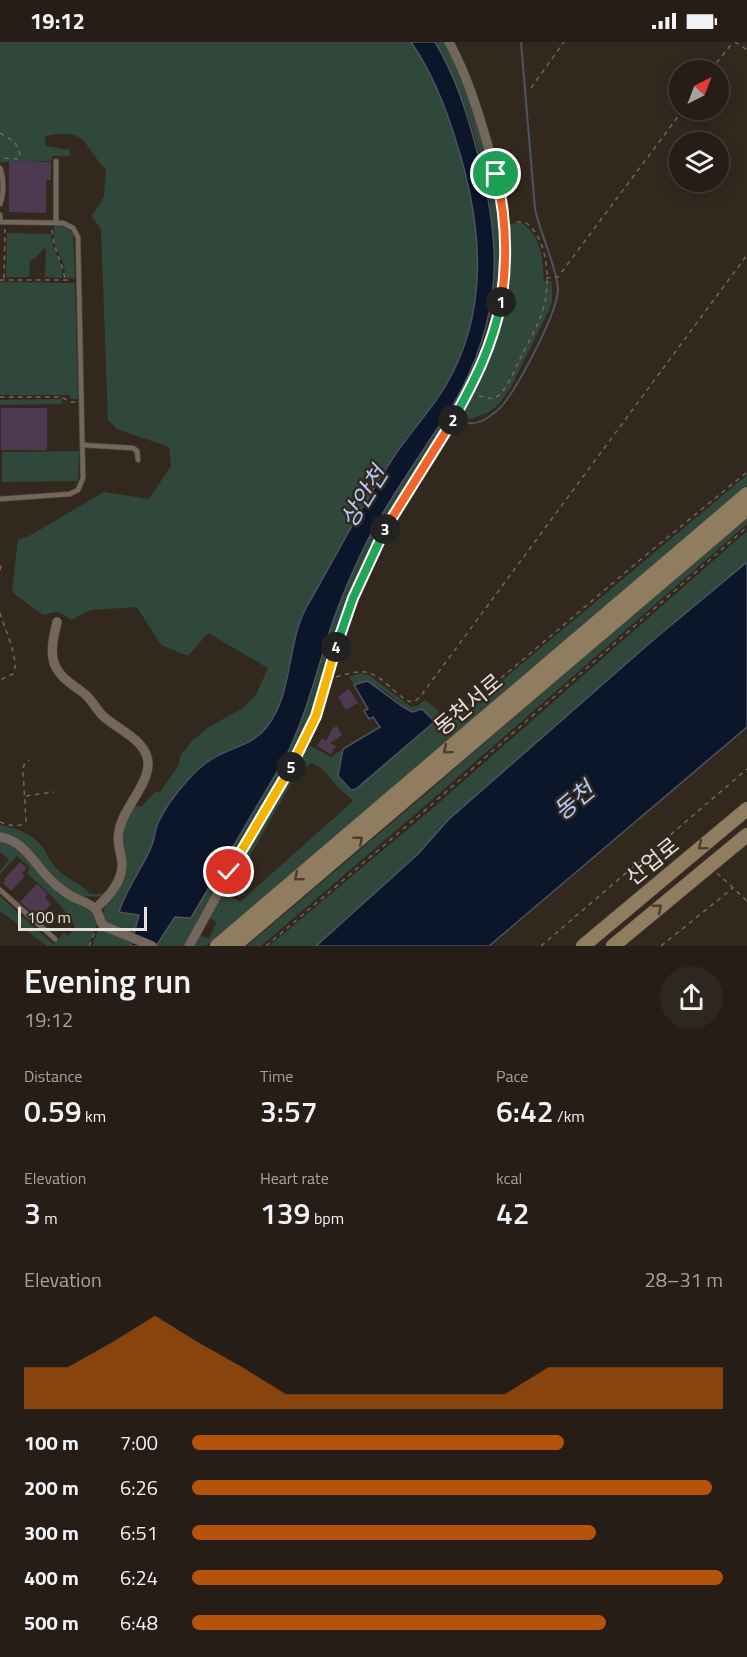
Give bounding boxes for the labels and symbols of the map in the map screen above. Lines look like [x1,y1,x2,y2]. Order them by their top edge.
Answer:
north arrow [669,60,729,120]
pin [470,148,521,199]
pin: 1 [486,287,516,317]
pin: 2 [438,405,468,435]
water label: 상안천 [330,456,398,534]
pin: 3 [370,514,400,544]
pin: 4 [321,632,351,662]
street label: 동천서로 [426,665,510,743]
one-way arrow [443,743,454,754]
pin: 5 [276,752,306,782]
water label: 동천 [545,770,604,828]
street label: 산업로 [618,829,686,893]
one-way arrow [352,836,363,847]
one-way arrow [698,839,709,850]
pin [203,846,254,897]
one-way arrow [294,869,305,880]
scale bar [18,904,147,932]
one-way arrow [651,905,662,916]

